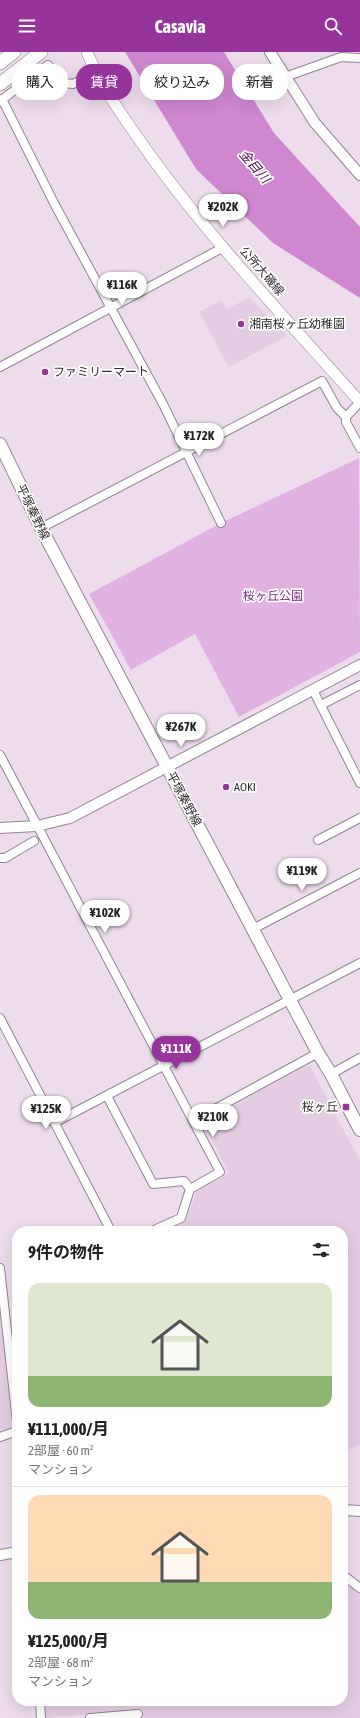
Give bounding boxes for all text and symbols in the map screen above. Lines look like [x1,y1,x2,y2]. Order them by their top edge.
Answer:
icon: menu [16,15,38,37]
icon: search [322,15,344,37]
text: Casavia [154,16,206,37]
chip: 購入 [12,64,68,100]
chip: 賃貸 [76,64,132,100]
chip: 絞り込み [140,64,224,100]
chip: 新着 [232,64,288,100]
water label: 金目川 [236,147,274,187]
pin: ¥202K [195,194,251,228]
text: ¥202K [208,199,238,214]
street label: 公所大磯線 [237,244,287,298]
pin: ¥116K [94,272,150,306]
text: ¥116K [107,277,137,292]
place label: 湘南桜ヶ丘幼稚園 [249,317,345,331]
marker: 湘南桜ヶ丘幼稚園 [236,319,246,329]
place label: ファミリーマート [53,365,149,379]
marker: ファミリーマート [40,367,50,377]
pin: ¥172K [171,423,227,457]
text: ¥172K [184,428,214,443]
street label: 平塚秦野線 [14,482,52,542]
park label: 桜ヶ丘公園 [243,589,303,603]
pin: ¥267K [153,714,209,748]
text: ¥267K [166,719,196,734]
street label: 平塚秦野線 [164,769,204,829]
place label: AOKI [234,780,256,794]
marker: AOKI [221,782,231,792]
pin: ¥119K [274,858,330,892]
text: ¥119K [287,863,317,878]
pin: ¥102K [77,900,133,934]
text: ¥102K [90,905,120,920]
pin: ¥111K [148,1036,204,1070]
text: ¥111K [161,1041,191,1056]
pin: ¥125K [18,1096,74,1130]
place label: 桜ヶ丘 [302,1100,338,1114]
text: ¥125K [31,1101,61,1116]
marker: 桜ヶ丘 [341,1102,351,1112]
pin: ¥210K [185,1104,241,1138]
text: ¥210K [198,1109,228,1124]
icon: filters [310,1239,332,1261]
text: 9件の物件 [28,1242,104,1262]
icon: home [144,1309,216,1381]
text: ¥111,000/月 [28,1419,109,1439]
text: 2部屋 · 60 m² [28,1443,93,1458]
text: マンション [28,1462,93,1477]
icon: home [144,1521,216,1593]
text: ¥125,000/月 [28,1631,109,1651]
text: 2部屋 · 68 m² [28,1655,93,1670]
text: マンション [28,1674,93,1689]

